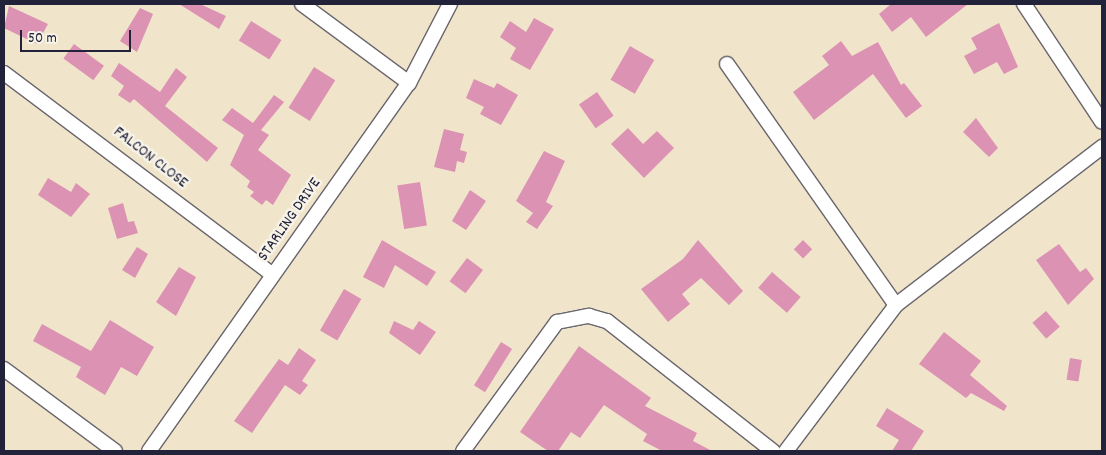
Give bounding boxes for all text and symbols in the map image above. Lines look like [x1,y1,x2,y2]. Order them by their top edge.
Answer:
scale bar [22,20,134,52]
text: 50 m [28,28,57,50]
street label: FALCON CLOSE [109,123,191,193]
street label: STARLING DRIVE [254,175,326,265]

